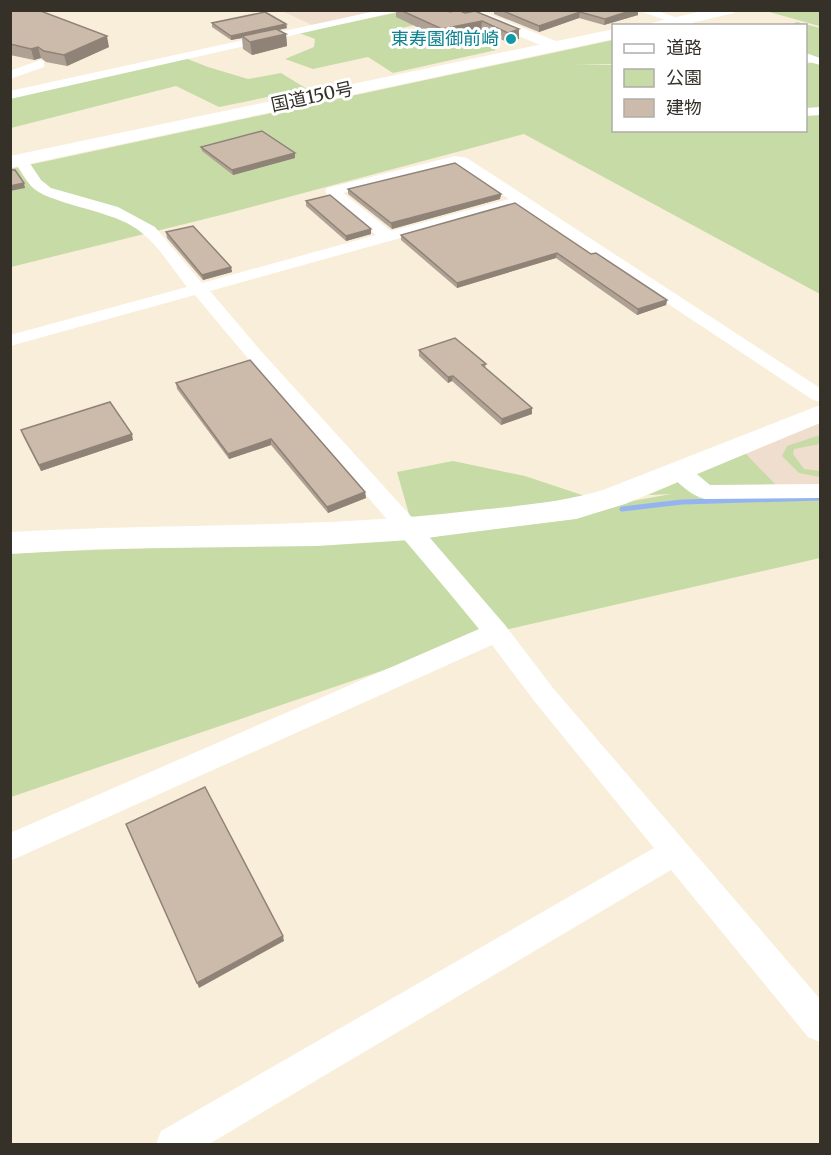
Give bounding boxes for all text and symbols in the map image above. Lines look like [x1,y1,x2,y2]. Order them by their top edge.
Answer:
legend [612,24,807,132]
place label: 東寿園御前崎 [391,27,499,50]
marker: 東寿園御前崎 [504,32,518,46]
text: 道路 [666,36,702,59]
text: 公園 [666,66,702,89]
street label: 国道150号 [269,77,355,116]
text: 建物 [666,96,702,119]

